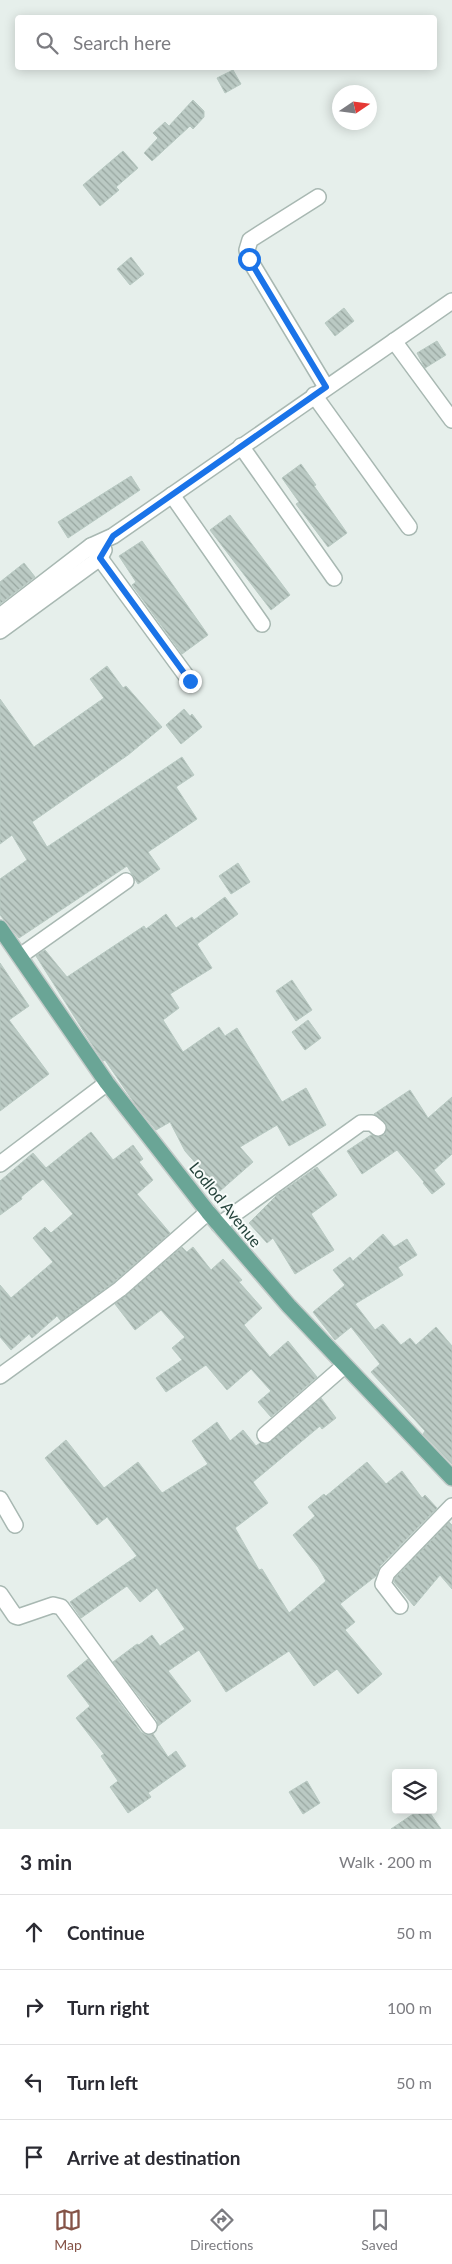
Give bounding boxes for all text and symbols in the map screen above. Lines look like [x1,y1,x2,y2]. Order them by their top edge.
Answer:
search box [15,15,437,70]
icon: search [33,29,61,57]
text: Search here [73,31,171,54]
north arrow [332,85,377,130]
route start [238,248,261,271]
route end [179,670,202,693]
street label: Lodlod Avenue [186,1158,266,1250]
map controls [392,1769,437,1814]
button: layers [392,1769,437,1814]
text: 3 min [20,1849,72,1874]
text: Walk · 200 m [339,1852,432,1871]
icon: ahead [20,1918,48,1946]
text: Continue [67,1921,145,1944]
text: 50 m [396,1923,432,1942]
icon: right [20,1993,48,2021]
text: Turn right [67,1996,149,2019]
text: 100 m [387,1998,432,2017]
icon: left [20,2068,48,2096]
text: Turn left [67,2071,138,2094]
text: 50 m [396,2073,432,2092]
icon: arrive [20,2143,48,2171]
text: Arrive at destination [67,2146,240,2169]
tab: Map [54,2206,82,2253]
tab: Directions [190,2206,253,2253]
tab: Saved [361,2206,398,2253]

